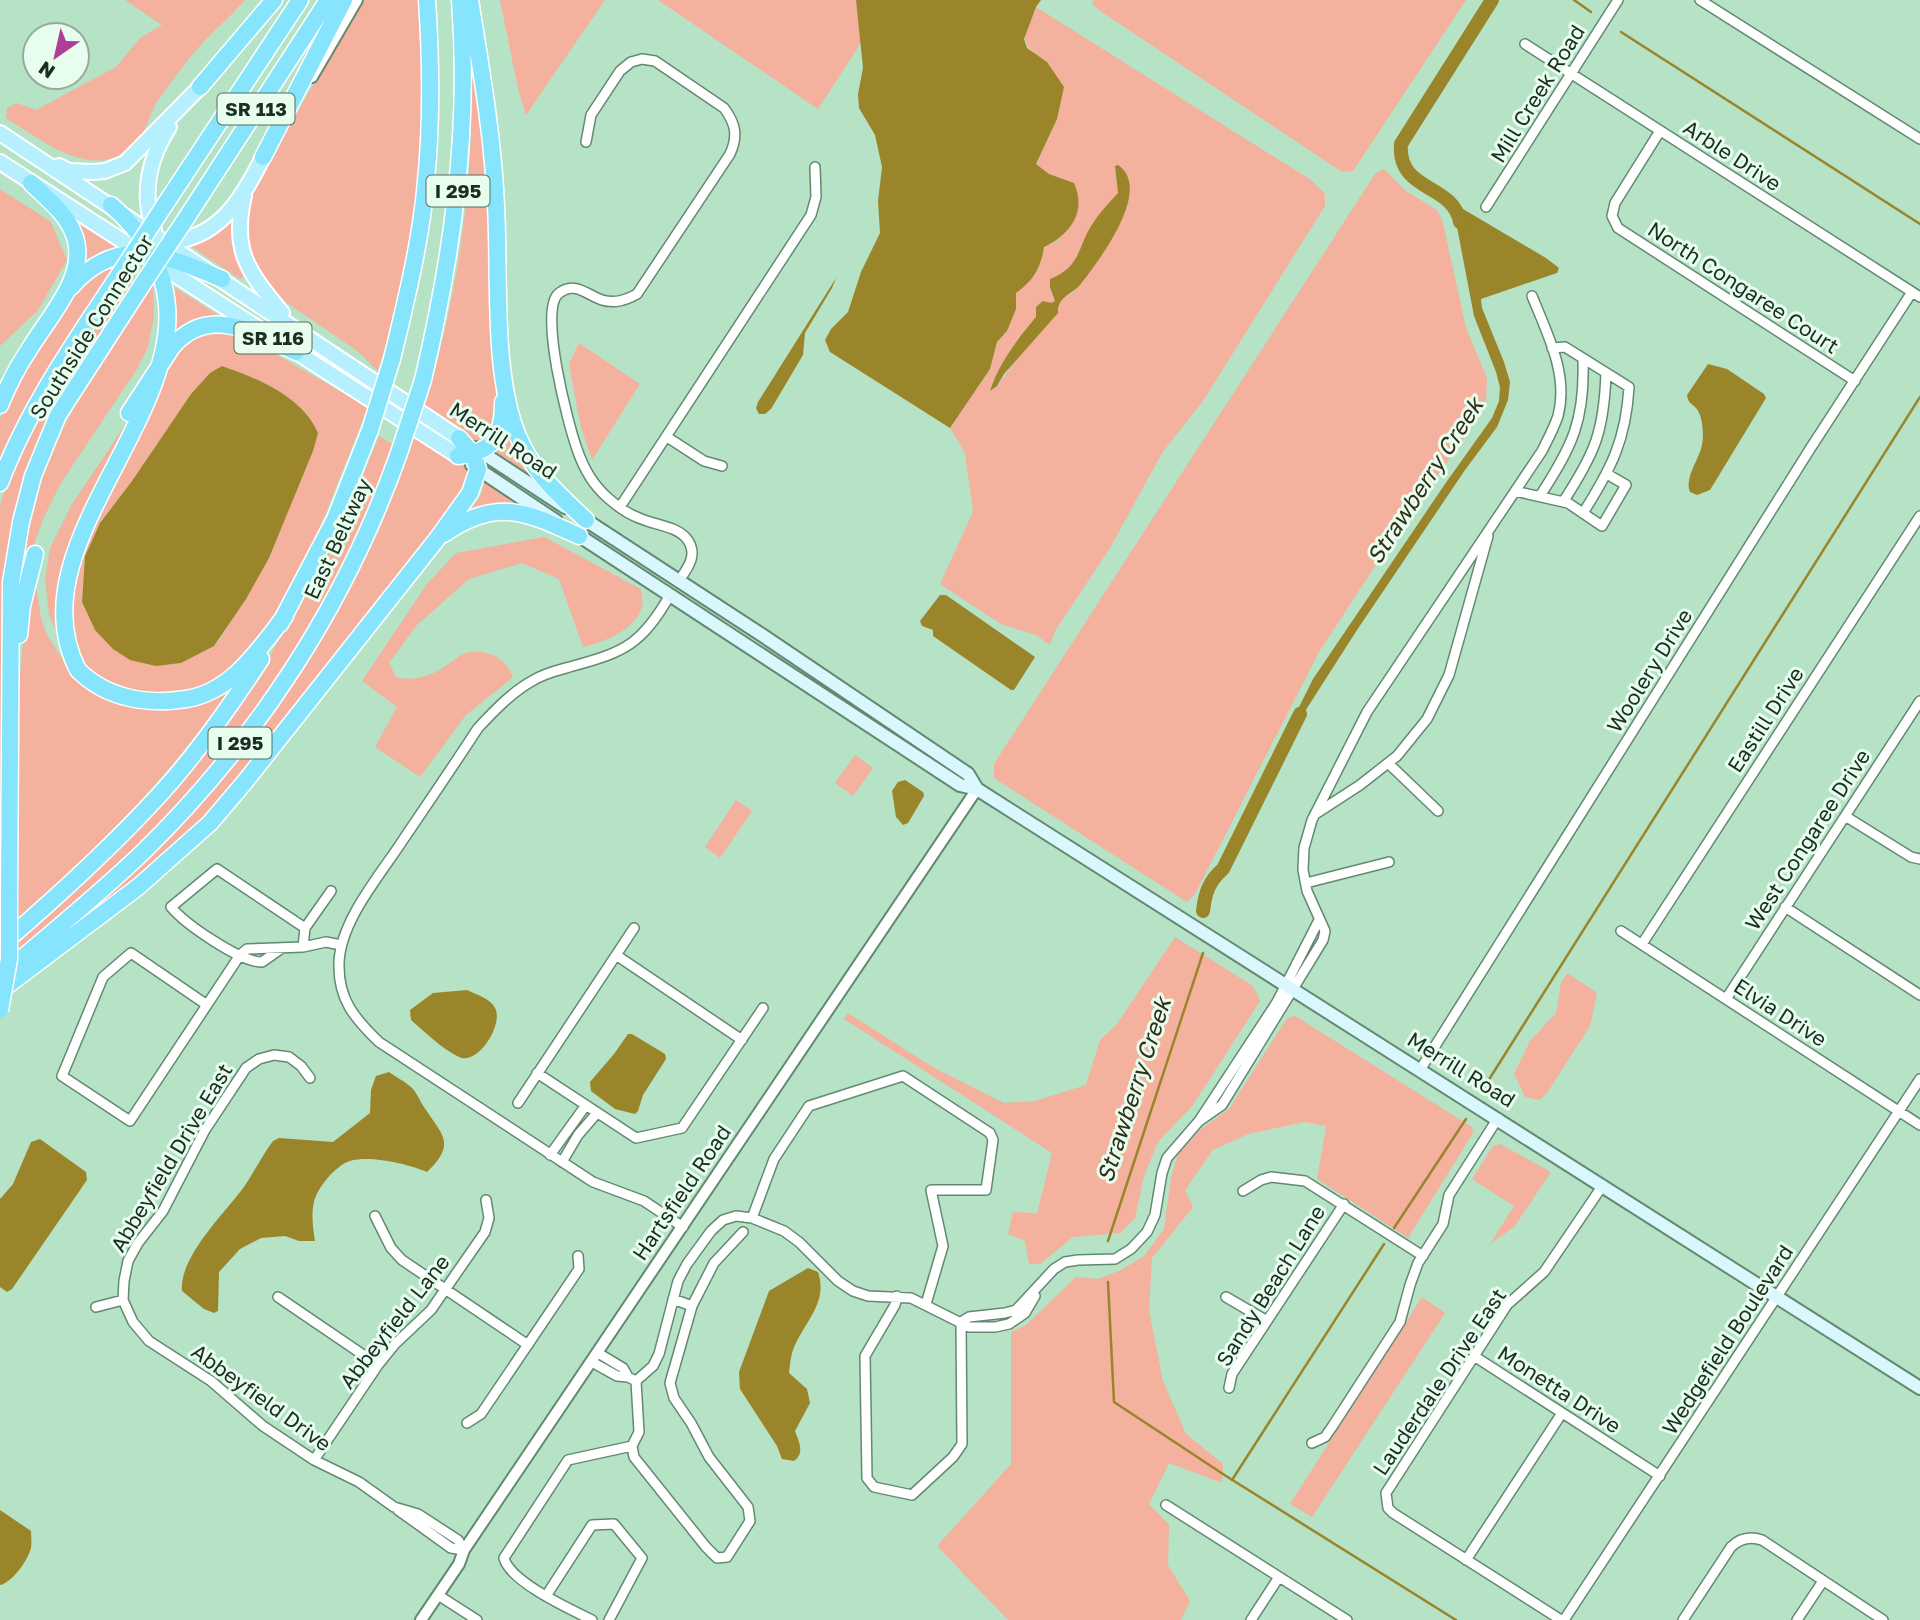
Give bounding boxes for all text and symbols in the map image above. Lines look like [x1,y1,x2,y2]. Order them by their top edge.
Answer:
street label: Mill Creek Road [1484,20,1590,167]
north arrow [21,21,91,91]
text: N [34,57,59,84]
road number: SR 113 [218,94,294,124]
street label: Arble Drive [1679,114,1786,196]
road number: I 295 [426,176,490,206]
street label: North Congaree Court [1643,216,1844,359]
street label: Southside Connector [24,229,159,424]
road number: SR 116 [234,322,312,354]
water label: Strawberry Creek [1360,390,1489,569]
street label: Merrill Road [445,396,562,484]
street label: East Beltway [298,474,376,603]
street label: Woolery Drive [1601,604,1698,737]
street label: Eastill Drive [1721,662,1809,777]
road number: I 295 [208,728,272,758]
street label: West Congaree Drive [1739,744,1875,935]
street label: Elvia Drive [1729,972,1832,1052]
water label: Strawberry Creek [1090,992,1177,1186]
street label: Merrill Road [1403,1026,1520,1113]
street label: Abbeyfield Drive East [105,1059,238,1256]
street label: Hartsfield Road [626,1120,736,1265]
street label: Sandy Beach Lane [1210,1200,1330,1371]
street label: Wedgefield Boulevard [1656,1240,1798,1439]
street label: Abbeyfield Lane [334,1249,455,1394]
street label: Lauderdale Drive East [1367,1283,1511,1480]
street label: Abbeyfield Drive [187,1338,336,1457]
street label: Monetta Drive [1493,1340,1626,1439]

